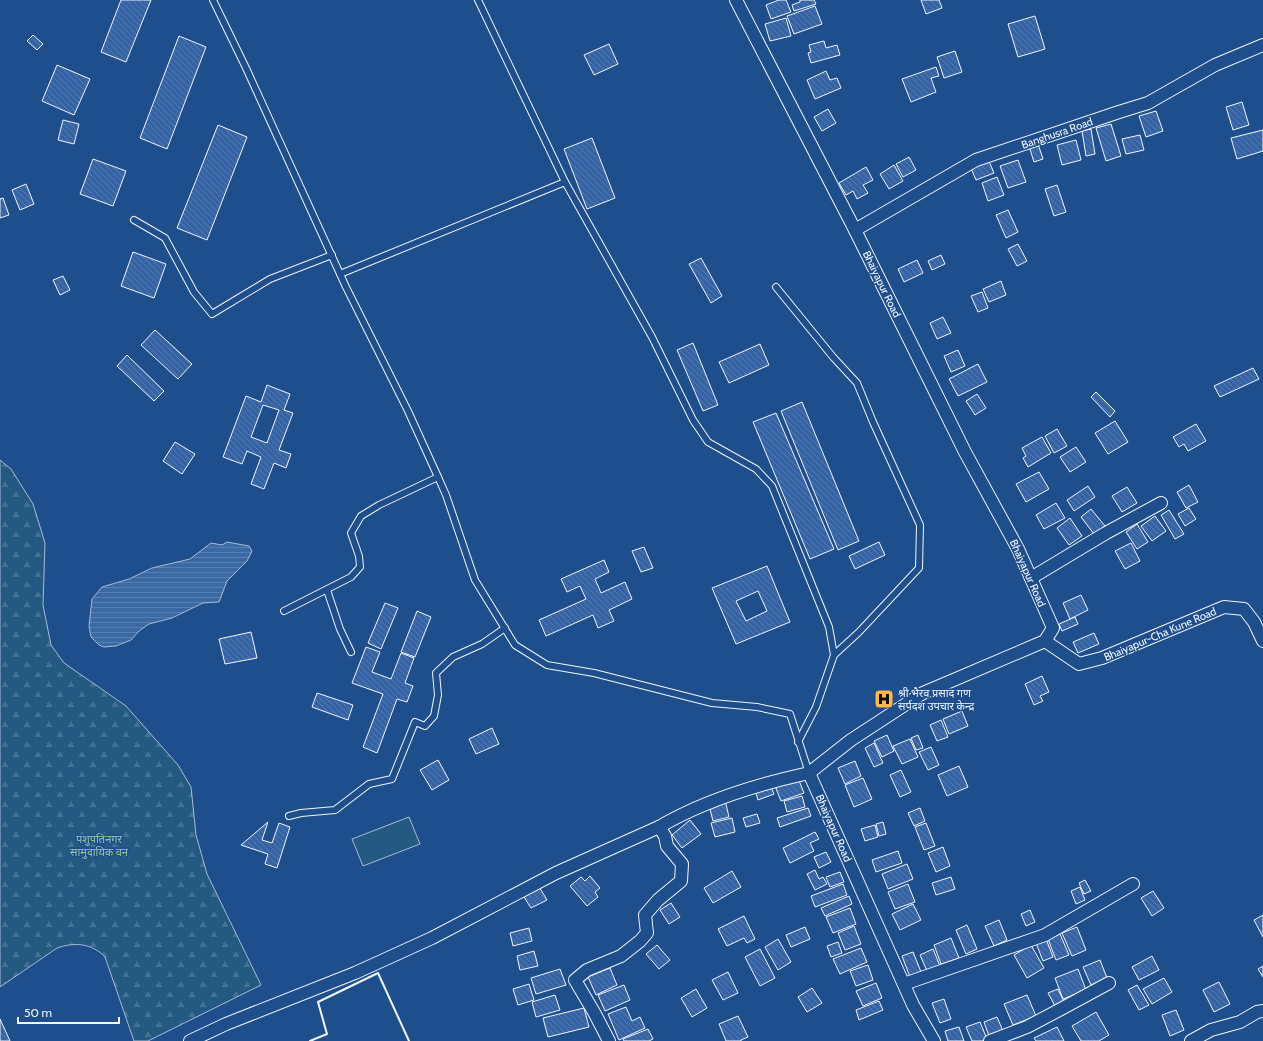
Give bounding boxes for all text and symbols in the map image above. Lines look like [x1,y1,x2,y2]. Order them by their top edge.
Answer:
street label: Banghusra Road [1019,114,1095,152]
street label: Bhaiyapur Road [860,248,904,320]
street label: Bhaiyapur Road [1007,537,1049,609]
street label: Bhaiyapur-Cha Kune Road [1102,604,1218,664]
place label: श्री भैरव प्रसाद गण सर्पदश उपचार केन्द्र [898,686,974,713]
hospital icon: श्री भैरव प्रसाद गण सर्पदश उपचार केन्द्र [873,688,895,710]
street label: Bhaiyapur Road [813,792,855,864]
park label: पशुपतिनगर सामुदायिक वन [70,832,129,859]
scale bar [18,999,119,1025]
text: 50 m [24,1005,52,1020]

